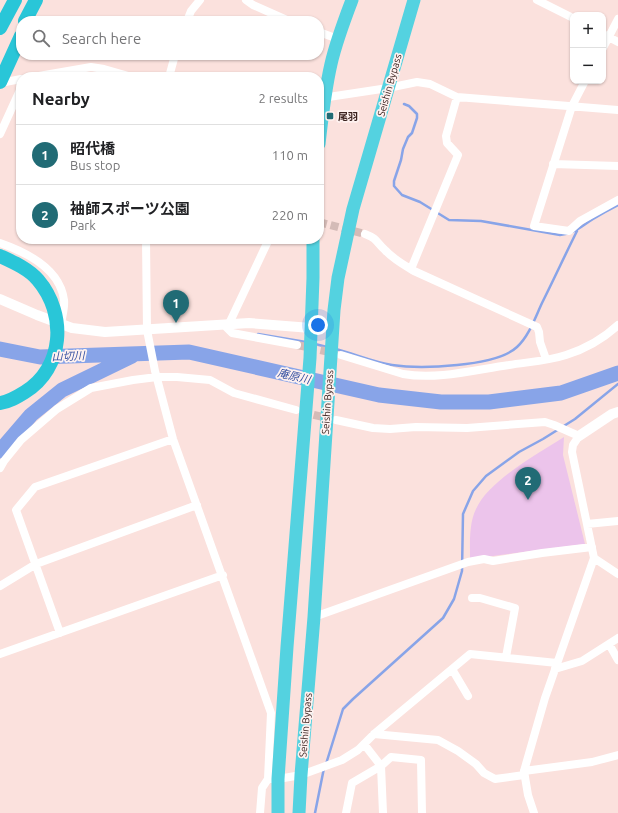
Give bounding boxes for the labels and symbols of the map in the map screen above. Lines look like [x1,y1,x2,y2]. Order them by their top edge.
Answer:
street label: Seishin Bypass [375,53,404,118]
marker: 尾羽 [325,111,335,121]
place label: 尾羽 [338,111,358,122]
pin: 1 [163,290,189,323]
your location [308,315,328,335]
water label: 山切川 [51,349,86,363]
water label: 庵原川 [277,366,312,386]
street label: Seishin Bypass [320,369,335,435]
pin: 2 [515,467,541,500]
street label: Seishin Bypass [297,692,314,758]

